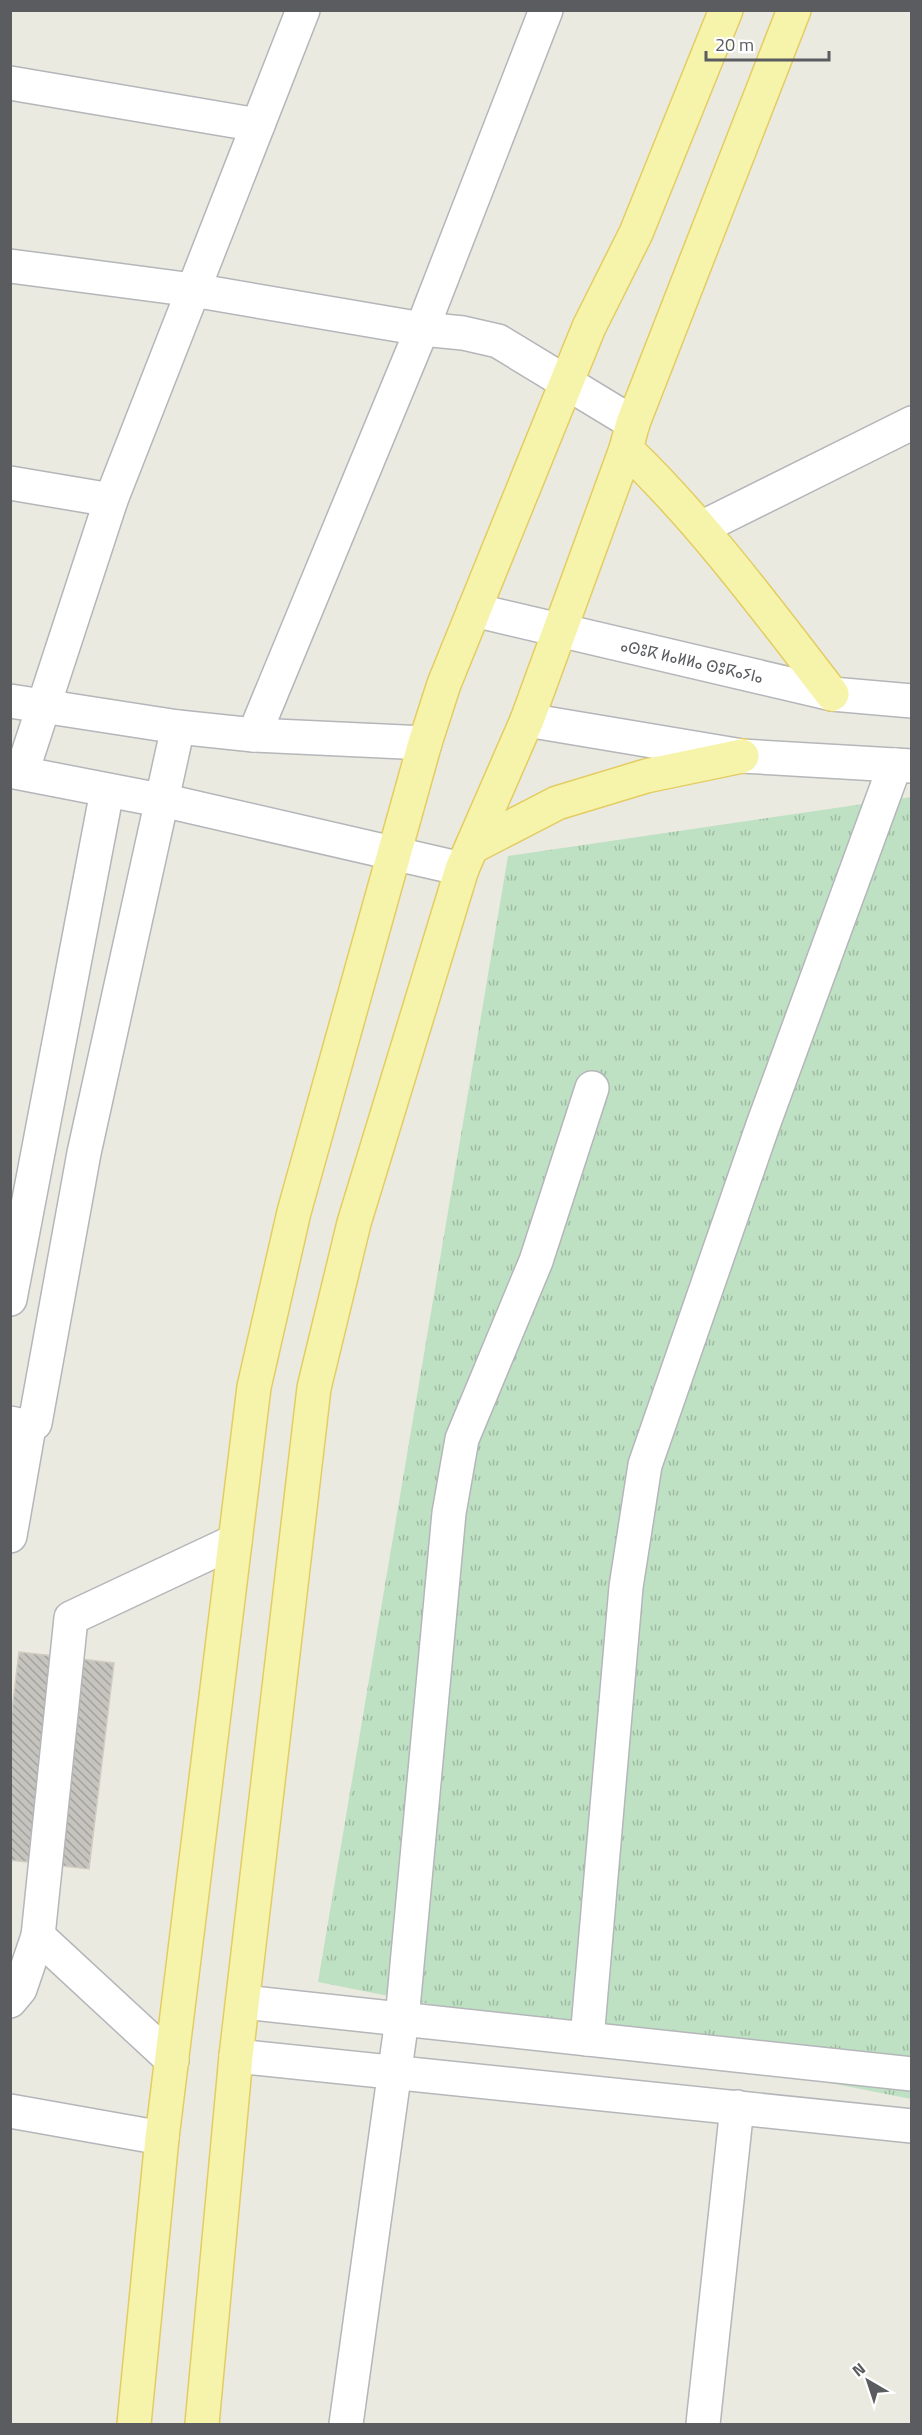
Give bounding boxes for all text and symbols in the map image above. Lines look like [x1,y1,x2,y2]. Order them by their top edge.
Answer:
scale bar [706,24,829,62]
text: 20 m [715,31,754,58]
street label: ⴰⵙⵓⴽ ⵍⴰⵍⵍⴰ ⵙⵓⴽⴰⵢⵏⴰ [618,633,766,689]
north arrow [838,2351,898,2411]
text: N [847,2357,870,2382]

